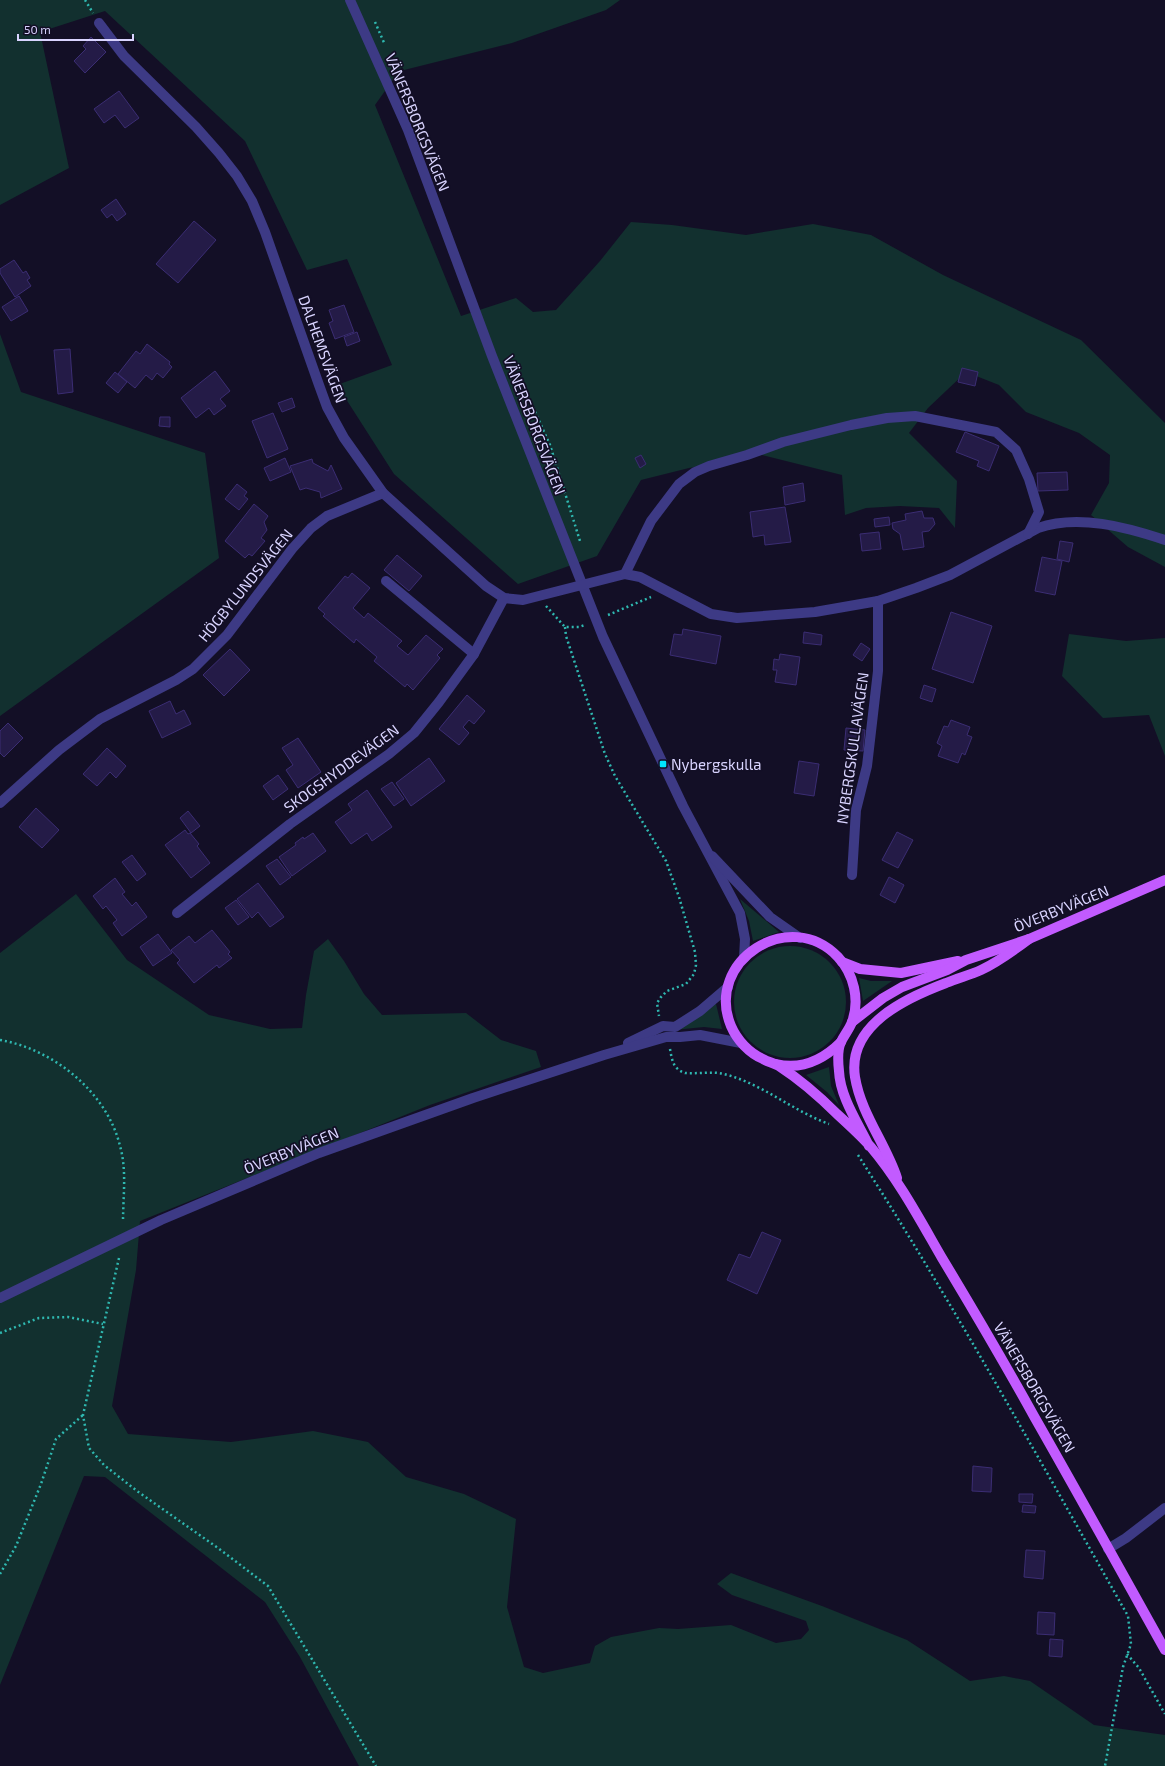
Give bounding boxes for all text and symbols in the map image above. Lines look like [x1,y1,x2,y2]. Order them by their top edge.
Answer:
scale bar [18,16,133,42]
text: 50 m [24,22,51,36]
street label: VÄNERSBORGSVÄGEN [382,50,454,194]
street label: DALHEMSVÄGEN [295,293,351,405]
street label: VÄNERSBORGSVÄGEN [500,353,570,497]
street label: HÖGBYLUNDSVÄGEN [194,525,296,645]
street label: NYBERGSKULLAVÄGEN [832,671,872,825]
street label: SKOGSHYDDEVÄGEN [280,720,402,816]
place label: Nybergskulla [671,755,761,773]
marker: Nybergskulla [658,759,668,769]
street label: ÖVERBYVÄGEN [1011,881,1111,935]
street label: ÖVERBYVÄGEN [241,1123,341,1177]
street label: VÄNERSBORGSVÄGEN [990,1319,1080,1455]

